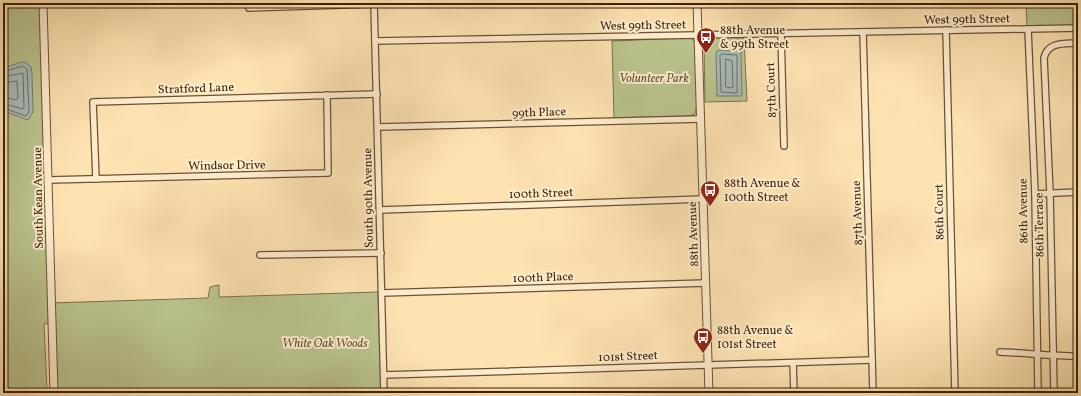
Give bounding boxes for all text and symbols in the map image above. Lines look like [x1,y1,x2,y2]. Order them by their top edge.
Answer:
street label: West 99th Street [924,11,1010,29]
street label: West 99th Street [600,17,686,35]
place label: 88th Avenue & 99th Street [720,23,789,53]
bus stop icon: 88th Avenue & 99th Street [695,26,717,54]
street label: 87th Court [763,62,781,118]
park label: Volunteer Park [619,71,689,87]
street label: Stratford Lane [158,80,235,98]
street label: 99th Place [512,104,567,122]
street label: South Kean Avenue [30,147,48,249]
street label: South 90th Avenue [360,147,378,248]
street label: Windsor Drive [188,157,266,175]
place label: 88th Avenue & 100th Street [724,176,801,206]
street label: 86th Avenue [1015,178,1033,244]
bus stop icon: 88th Avenue & 100th Street [699,179,721,207]
street label: 87th Avenue [849,180,867,246]
street label: 86th Court [932,184,948,240]
street label: 100th Street [509,185,574,203]
street label: 86th Terrace [1031,192,1049,257]
street label: 88th Avenue [685,201,703,267]
street label: 100th Place [512,269,574,287]
place label: 88th Avenue & 101st Street [717,323,794,353]
bus stop icon: 88th Avenue & 101st Street [692,326,714,354]
park label: White Oak Woods [282,336,368,352]
street label: 101st Street [598,348,658,366]

